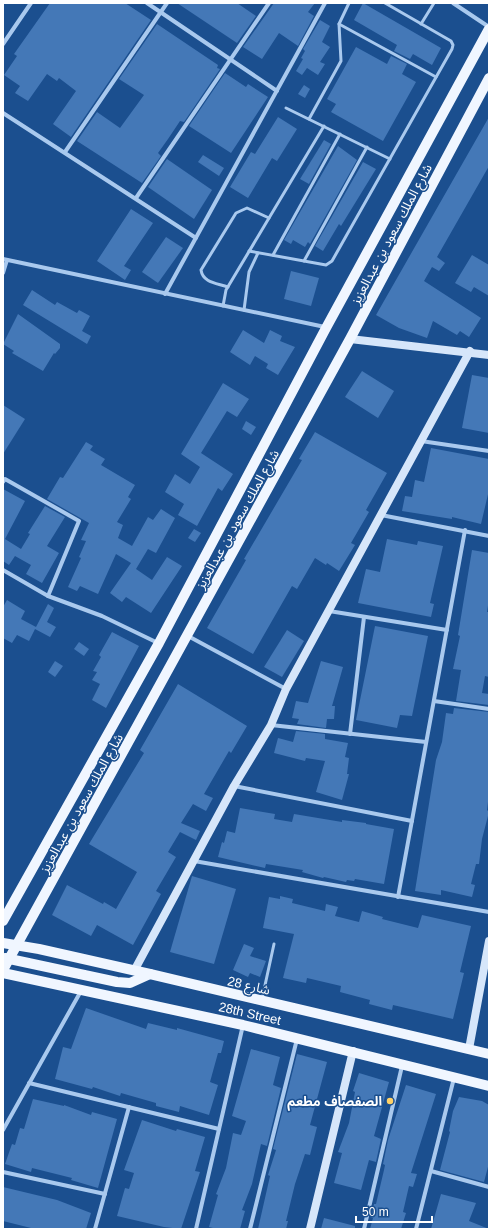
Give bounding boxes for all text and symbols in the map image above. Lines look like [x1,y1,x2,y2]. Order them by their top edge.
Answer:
street label: شارع الملك سعود بن عبدالعزيز [348,161,438,309]
street label: شارع الملك سعود بن عبدالعزيز [192,447,285,594]
street label: شارع الملك سعود بن عبدالعزيز [36,731,129,878]
street label: شارع 28 [225,973,272,1001]
street label: 28th Street [217,999,283,1028]
place label: الصفصاف مطعم [287,1094,382,1112]
marker: الصفصاف مطعم [385,1096,395,1106]
scale bar [356,1198,432,1224]
text: 50 m [362,1205,389,1219]

